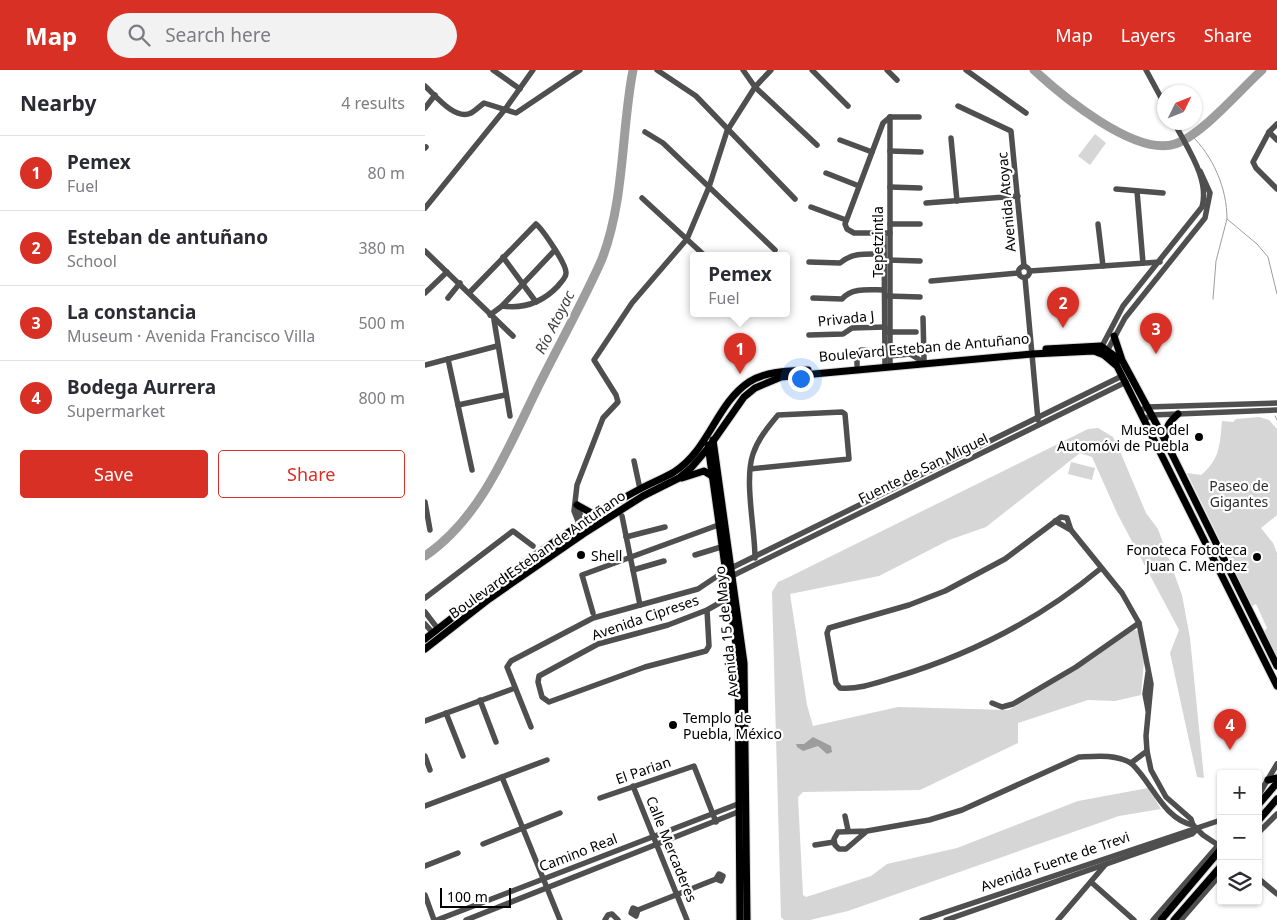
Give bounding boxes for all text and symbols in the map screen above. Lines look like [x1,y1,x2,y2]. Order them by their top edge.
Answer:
search box [107,13,457,58]
text: Map [25,19,77,52]
icon: search [125,21,153,49]
text: Search here [165,22,271,48]
text: Map [1055,23,1093,47]
text: Layers [1121,23,1176,47]
text: Share [1204,23,1252,47]
north arrow [1157,85,1202,130]
text: Nearby [20,89,96,117]
text: 4 results [341,92,405,114]
text: Pemex [67,149,131,175]
street label: Avenida Atoyac [992,151,1020,253]
text: 1 [31,162,41,184]
text: 80 m [368,162,405,184]
text: Fuel [67,175,98,197]
street label: Tepetzintla [868,206,887,278]
text: Esteban de antuñano [67,224,268,250]
text: 2 [31,237,41,259]
text: 380 m [358,237,405,259]
text: School [67,250,117,272]
popup [690,252,790,317]
text: Pemex [708,261,772,287]
water label: Río Atoyac [529,287,579,357]
text: Fuel [708,287,740,309]
pin: 2 [1047,287,1079,328]
text: La constancia [67,299,196,325]
street label: Privada J [817,306,875,330]
text: 3 [31,312,41,334]
text: 500 m [358,312,405,334]
pin: 3 [1140,313,1172,354]
text: Museum · Avenida Francisco Villa [67,325,315,347]
street label: Boulevard Esteban de Antuñano [818,328,1030,366]
pin: 1 [724,333,756,374]
your location [788,366,814,392]
text: Bodega Aurrera [67,374,216,400]
text: 4 [31,387,41,409]
text: 800 m [358,387,405,409]
text: Supermarket [67,400,165,422]
place label: Museo del Automóvi de Puebla [1057,420,1189,455]
street label: Fuente de San Miguel [855,428,991,508]
marker: Museo del Automóvi de Puebla [1193,431,1205,443]
button: Save [20,450,208,498]
button: Share [218,450,405,498]
park label: Paseo de Gigantes [1209,476,1269,511]
street label: Boulevard Esteban de Antuñano [445,486,629,622]
place label: Fonoteca Fototeca Juan C. Mendez [1126,540,1247,575]
place label: Shell [591,546,622,565]
marker: Shell [575,549,587,561]
marker: Fonoteca Fototeca Juan C. Mendez [1251,551,1263,563]
street label: Avenida 15 de Mayo [710,565,742,699]
street label: Avenida Cipreses [589,590,701,644]
place label: Templo de Puebla, México [683,708,782,743]
pin: 4 [1214,709,1246,750]
marker: Templo de Puebla, México [667,719,679,731]
street label: El Parian [613,752,673,788]
map controls [1217,770,1262,905]
button: + [1217,770,1262,815]
street label: Calle Mercaderes [642,793,702,905]
button: − [1217,815,1262,860]
street label: Avenida Fuente de Trevi [978,827,1132,895]
street label: Camino Real [536,828,620,876]
button: layers [1217,860,1262,905]
scale bar [440,885,511,908]
text: 100 m [447,887,488,906]

